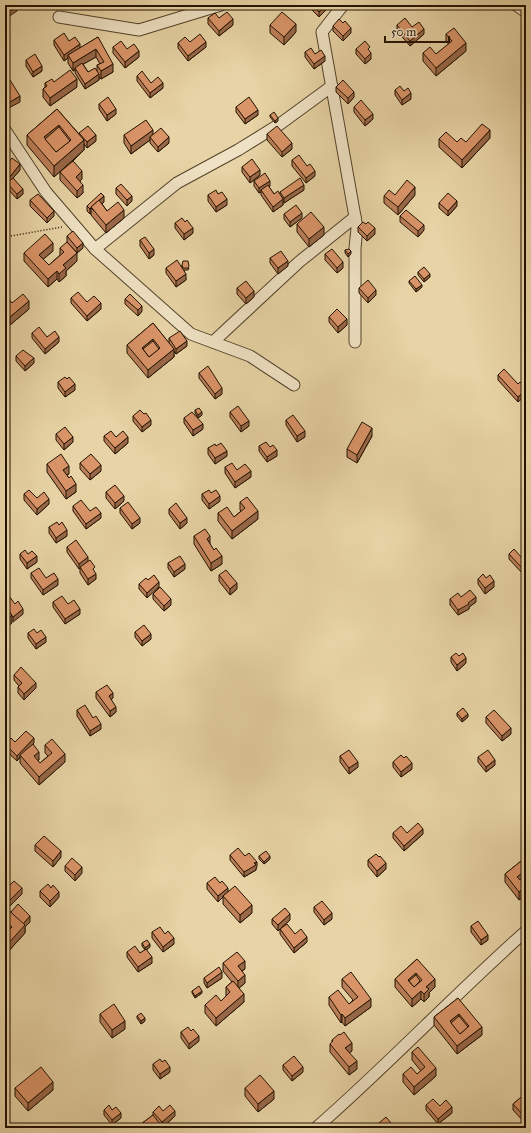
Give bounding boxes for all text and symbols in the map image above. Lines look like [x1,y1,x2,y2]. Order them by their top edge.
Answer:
scale bar [385,18,449,44]
text: 50 m [391,25,416,39]

